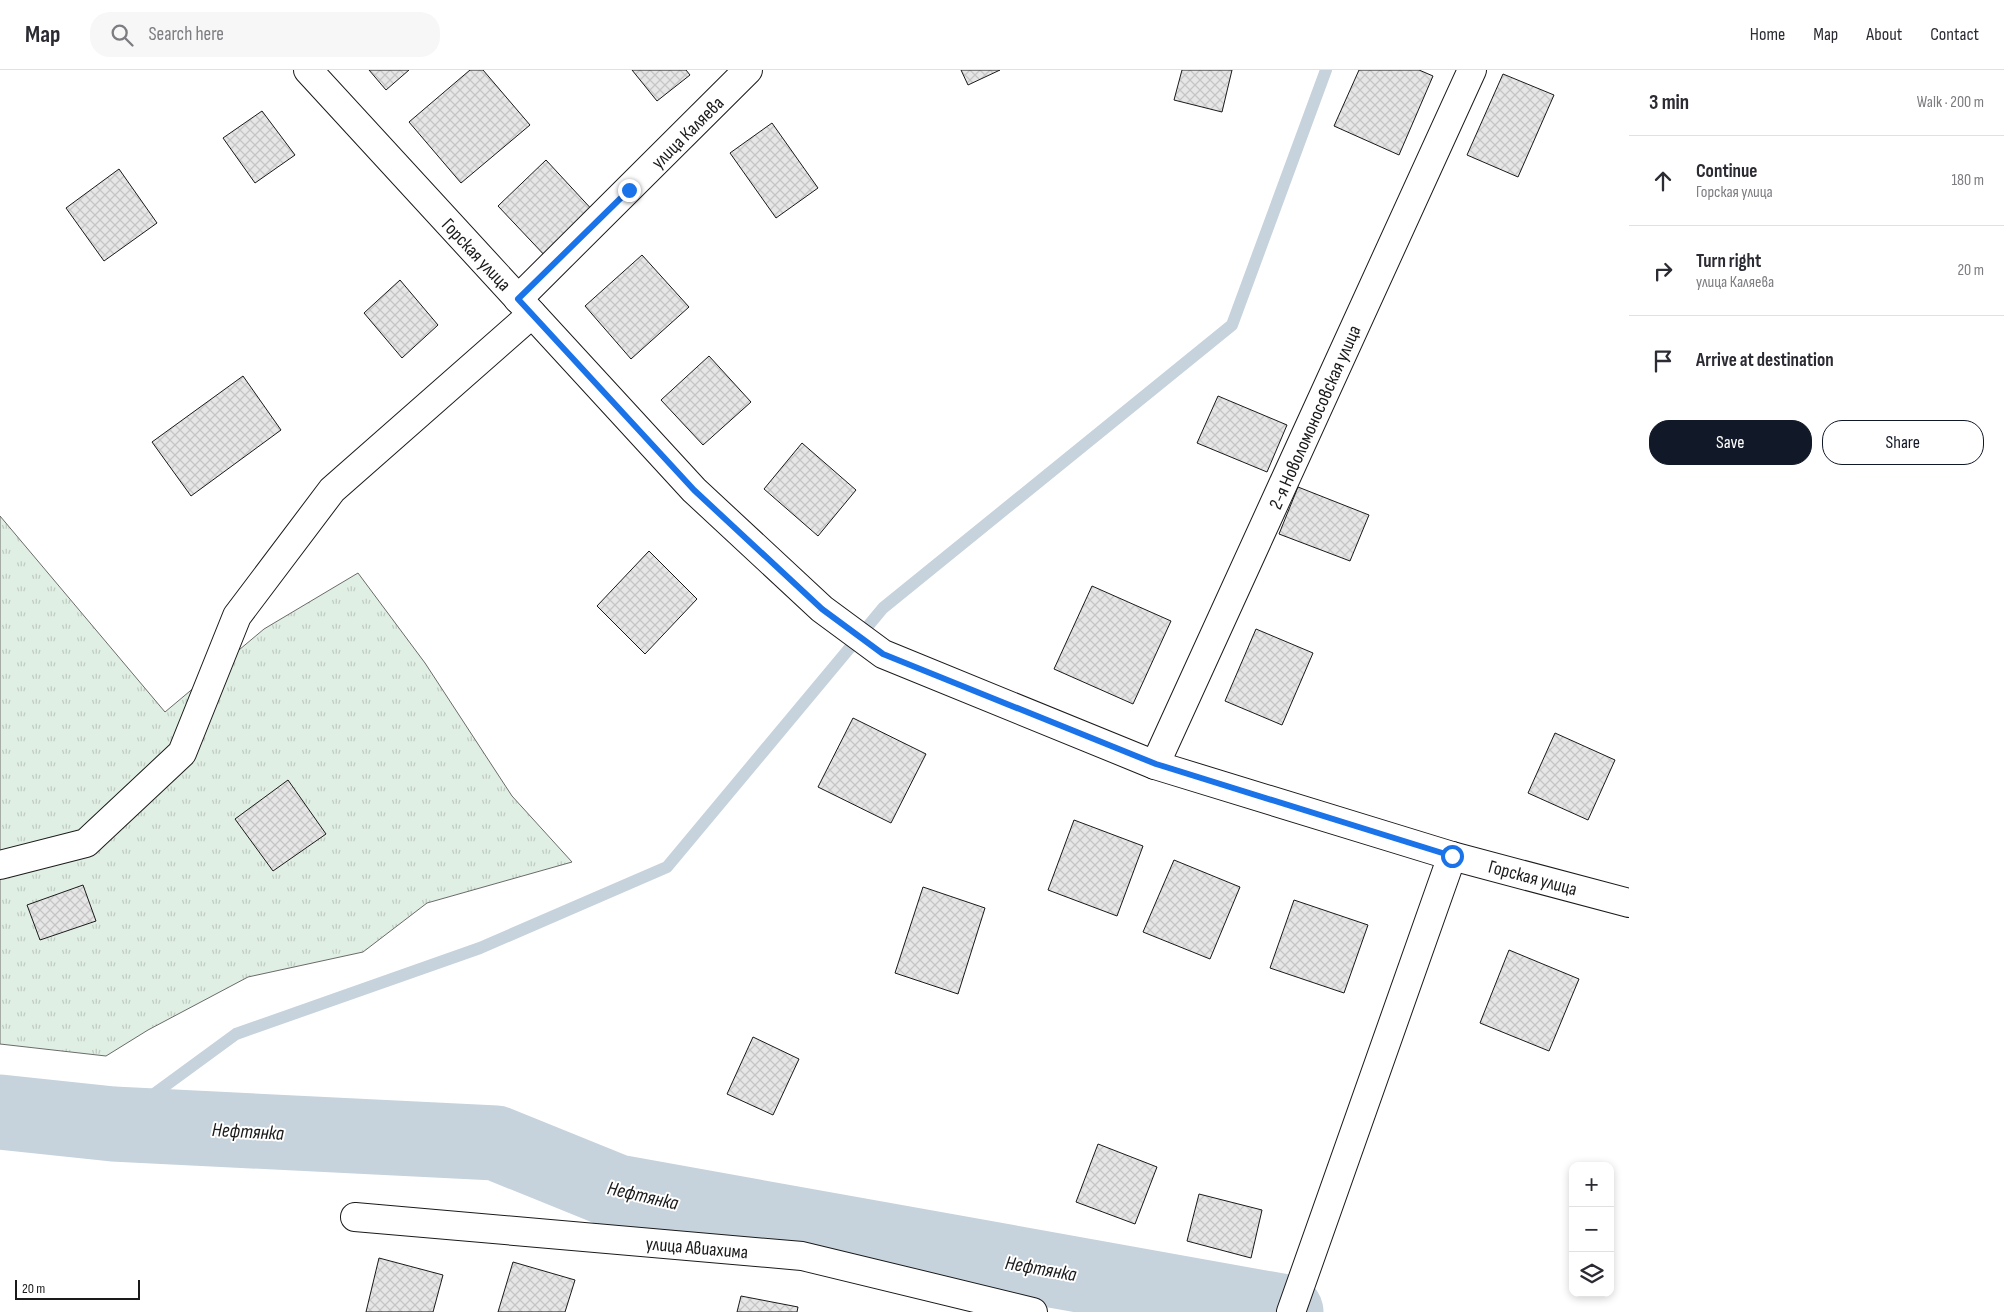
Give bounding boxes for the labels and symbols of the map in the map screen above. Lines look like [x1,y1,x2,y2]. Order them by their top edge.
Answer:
street label: улица Каляева [647,92,729,174]
route end [618,179,641,202]
street label: Горская улица [436,214,515,296]
street label: 2-я Новоломоносовская улица [1264,322,1366,513]
route start [1441,845,1464,868]
street label: Горская улица [1486,856,1580,901]
water label: Нефтянка [211,1118,285,1146]
water label: Нефтянка [605,1176,681,1216]
street label: улица Авиахима [645,1233,749,1264]
water label: Нефтянка [1003,1251,1078,1287]
scale bar [15,1277,140,1300]

